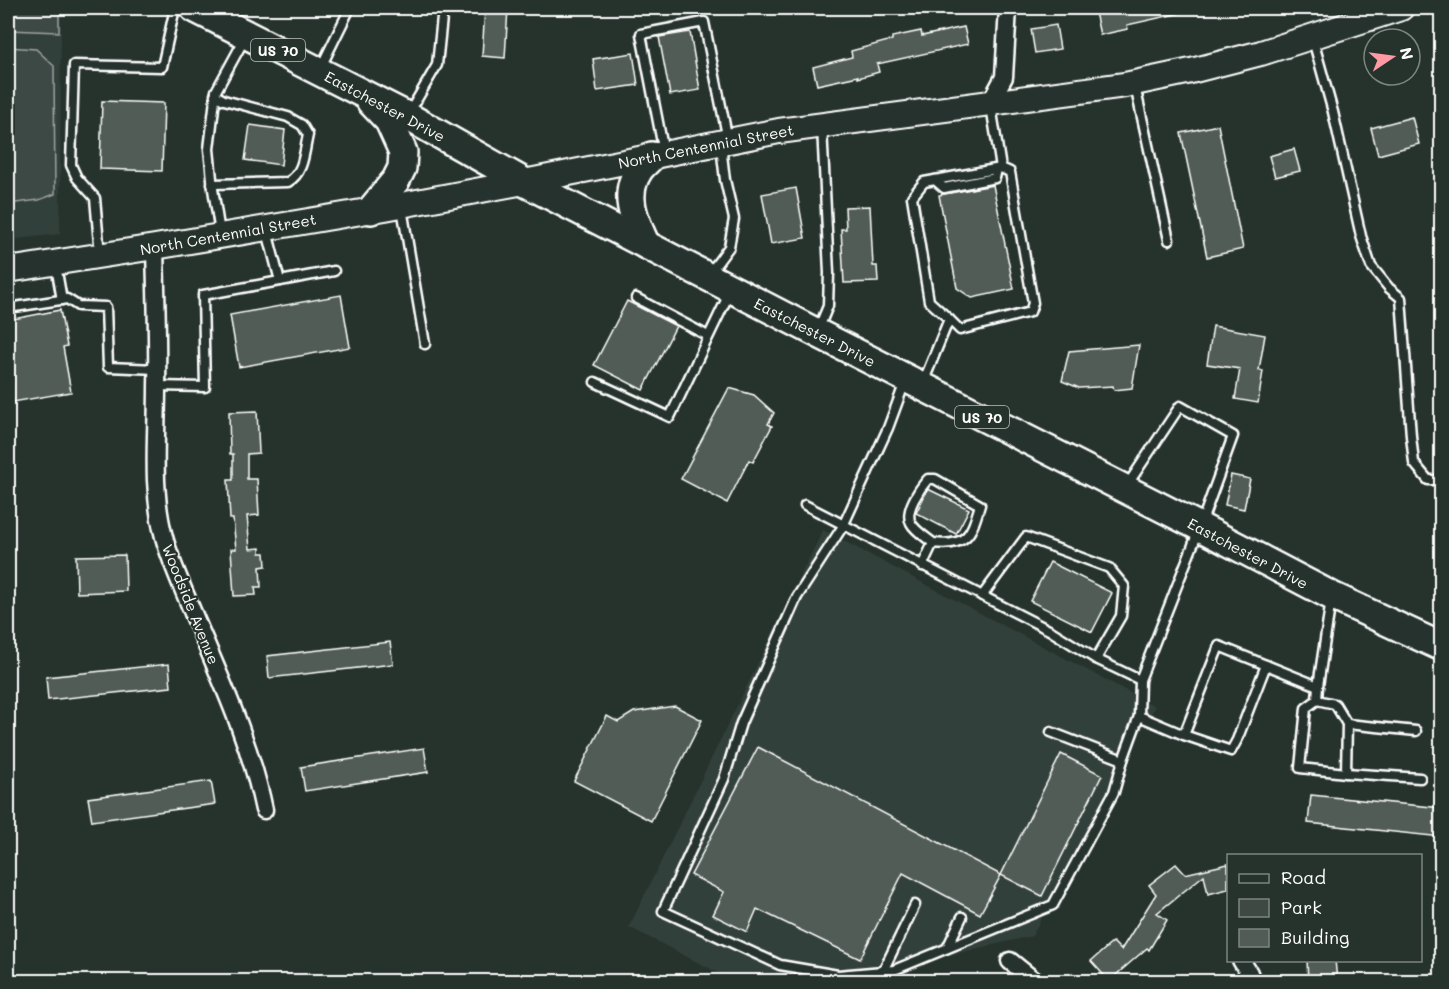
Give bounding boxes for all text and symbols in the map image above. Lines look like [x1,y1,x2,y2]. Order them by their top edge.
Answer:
north arrow [1362,27,1422,87]
road number: US 70 [251,39,305,61]
text: N [1396,45,1419,62]
street label: Eastchester Drive [321,66,449,146]
street label: North Centennial Street [617,119,795,173]
street label: North Centennial Street [138,209,318,259]
street label: Eastchester Drive [751,293,879,371]
road number: US 70 [955,406,1009,428]
street label: Eastchester Drive [1184,513,1312,593]
street label: Woodside Avenue [158,541,224,667]
legend [1227,854,1422,962]
text: Road [1281,865,1326,889]
text: Park [1281,895,1322,919]
text: Building [1281,925,1349,949]

